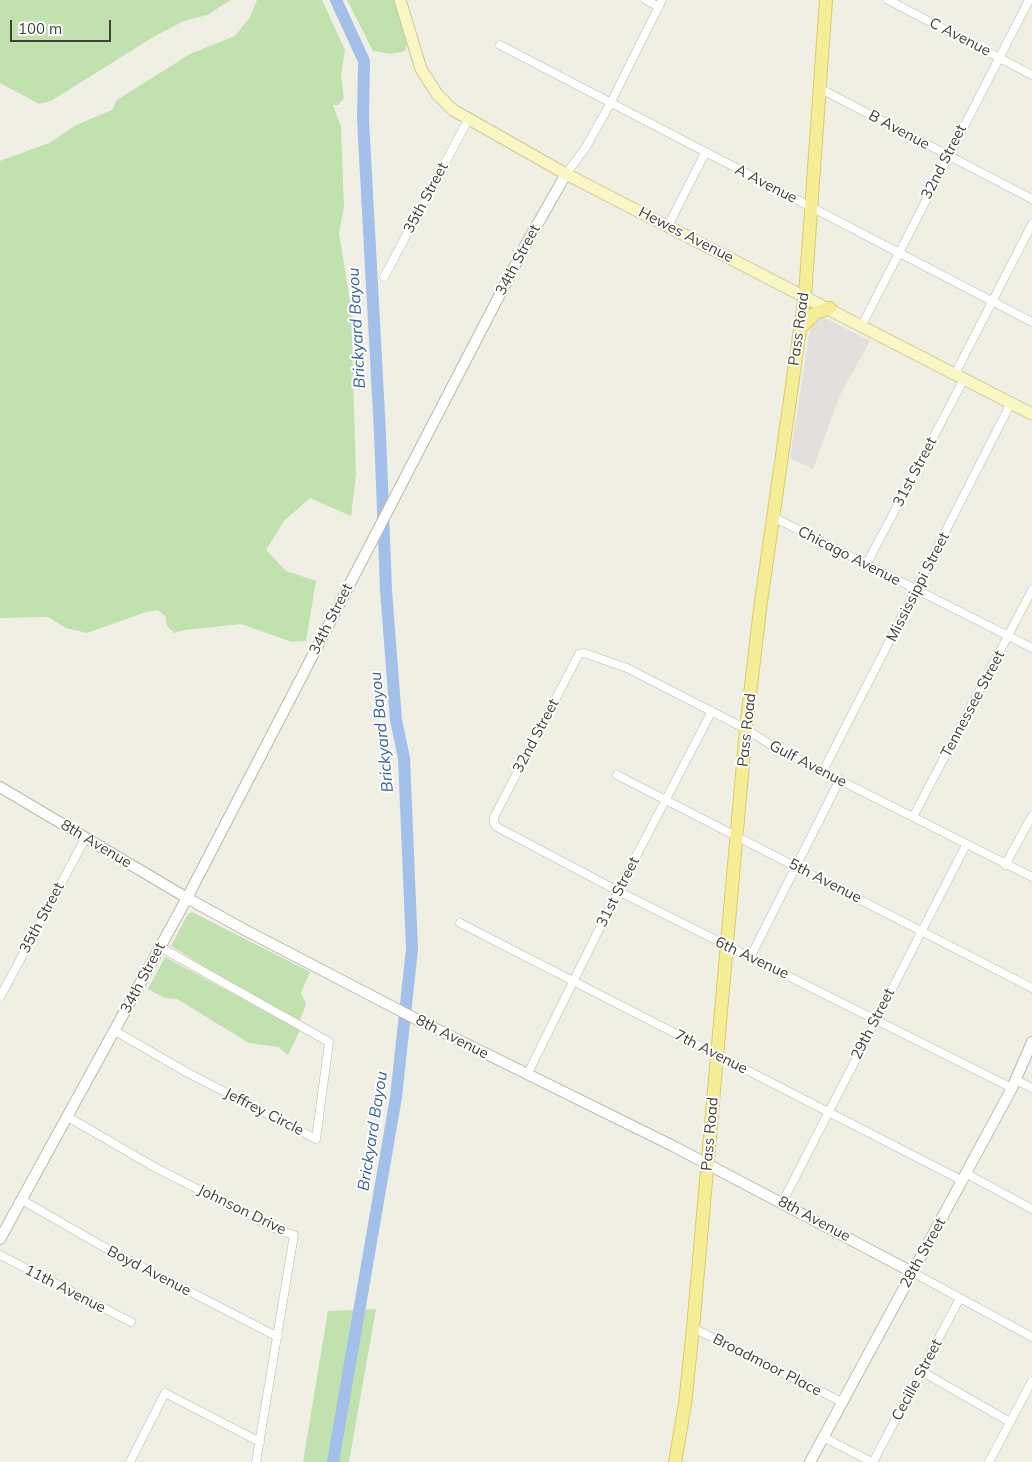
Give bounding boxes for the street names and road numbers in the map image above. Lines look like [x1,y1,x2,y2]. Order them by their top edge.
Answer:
street label: C Avenue [926,14,994,60]
street label: B Avenue [865,106,933,154]
street label: 32nd Street [918,122,970,202]
street label: 35th Street [400,160,452,236]
street label: A Avenue [732,161,800,207]
street label: Hewes Avenue [635,203,737,267]
street label: 34th Street [492,222,544,298]
street label: Pass Road [785,291,813,367]
street label: 31st Street [889,434,941,510]
street label: Chicago Avenue [795,522,903,590]
street label: Mississippi Street [883,529,953,645]
street label: 34th Street [305,580,357,658]
street label: Tennessee Street [937,648,1009,760]
street label: Pass Road [734,692,760,768]
street label: 32nd Street [509,696,563,776]
street label: Gulf Avenue [766,737,850,791]
street label: 8th Avenue [57,816,135,872]
street label: 31st Street [593,854,643,930]
street label: 5th Avenue [786,855,864,907]
street label: 35th Street [16,880,68,956]
street label: 6th Avenue [712,933,792,983]
street label: 34th Street [117,940,169,1016]
street label: 29th Street [847,985,899,1063]
street label: 8th Avenue [413,1011,491,1063]
street label: 7th Avenue [672,1026,750,1078]
street label: Jeffrey Circle [221,1084,307,1140]
street label: Pass Road [698,1096,722,1172]
street label: Johnson Drive [195,1181,289,1239]
street label: 8th Avenue [775,1192,853,1246]
street label: 28th Street [896,1215,950,1291]
street label: Boyd Avenue [104,1242,194,1300]
street label: 11th Avenue [22,1261,108,1317]
street label: Broadmoor Place [710,1330,824,1400]
street label: Cecille Street [888,1336,946,1424]

